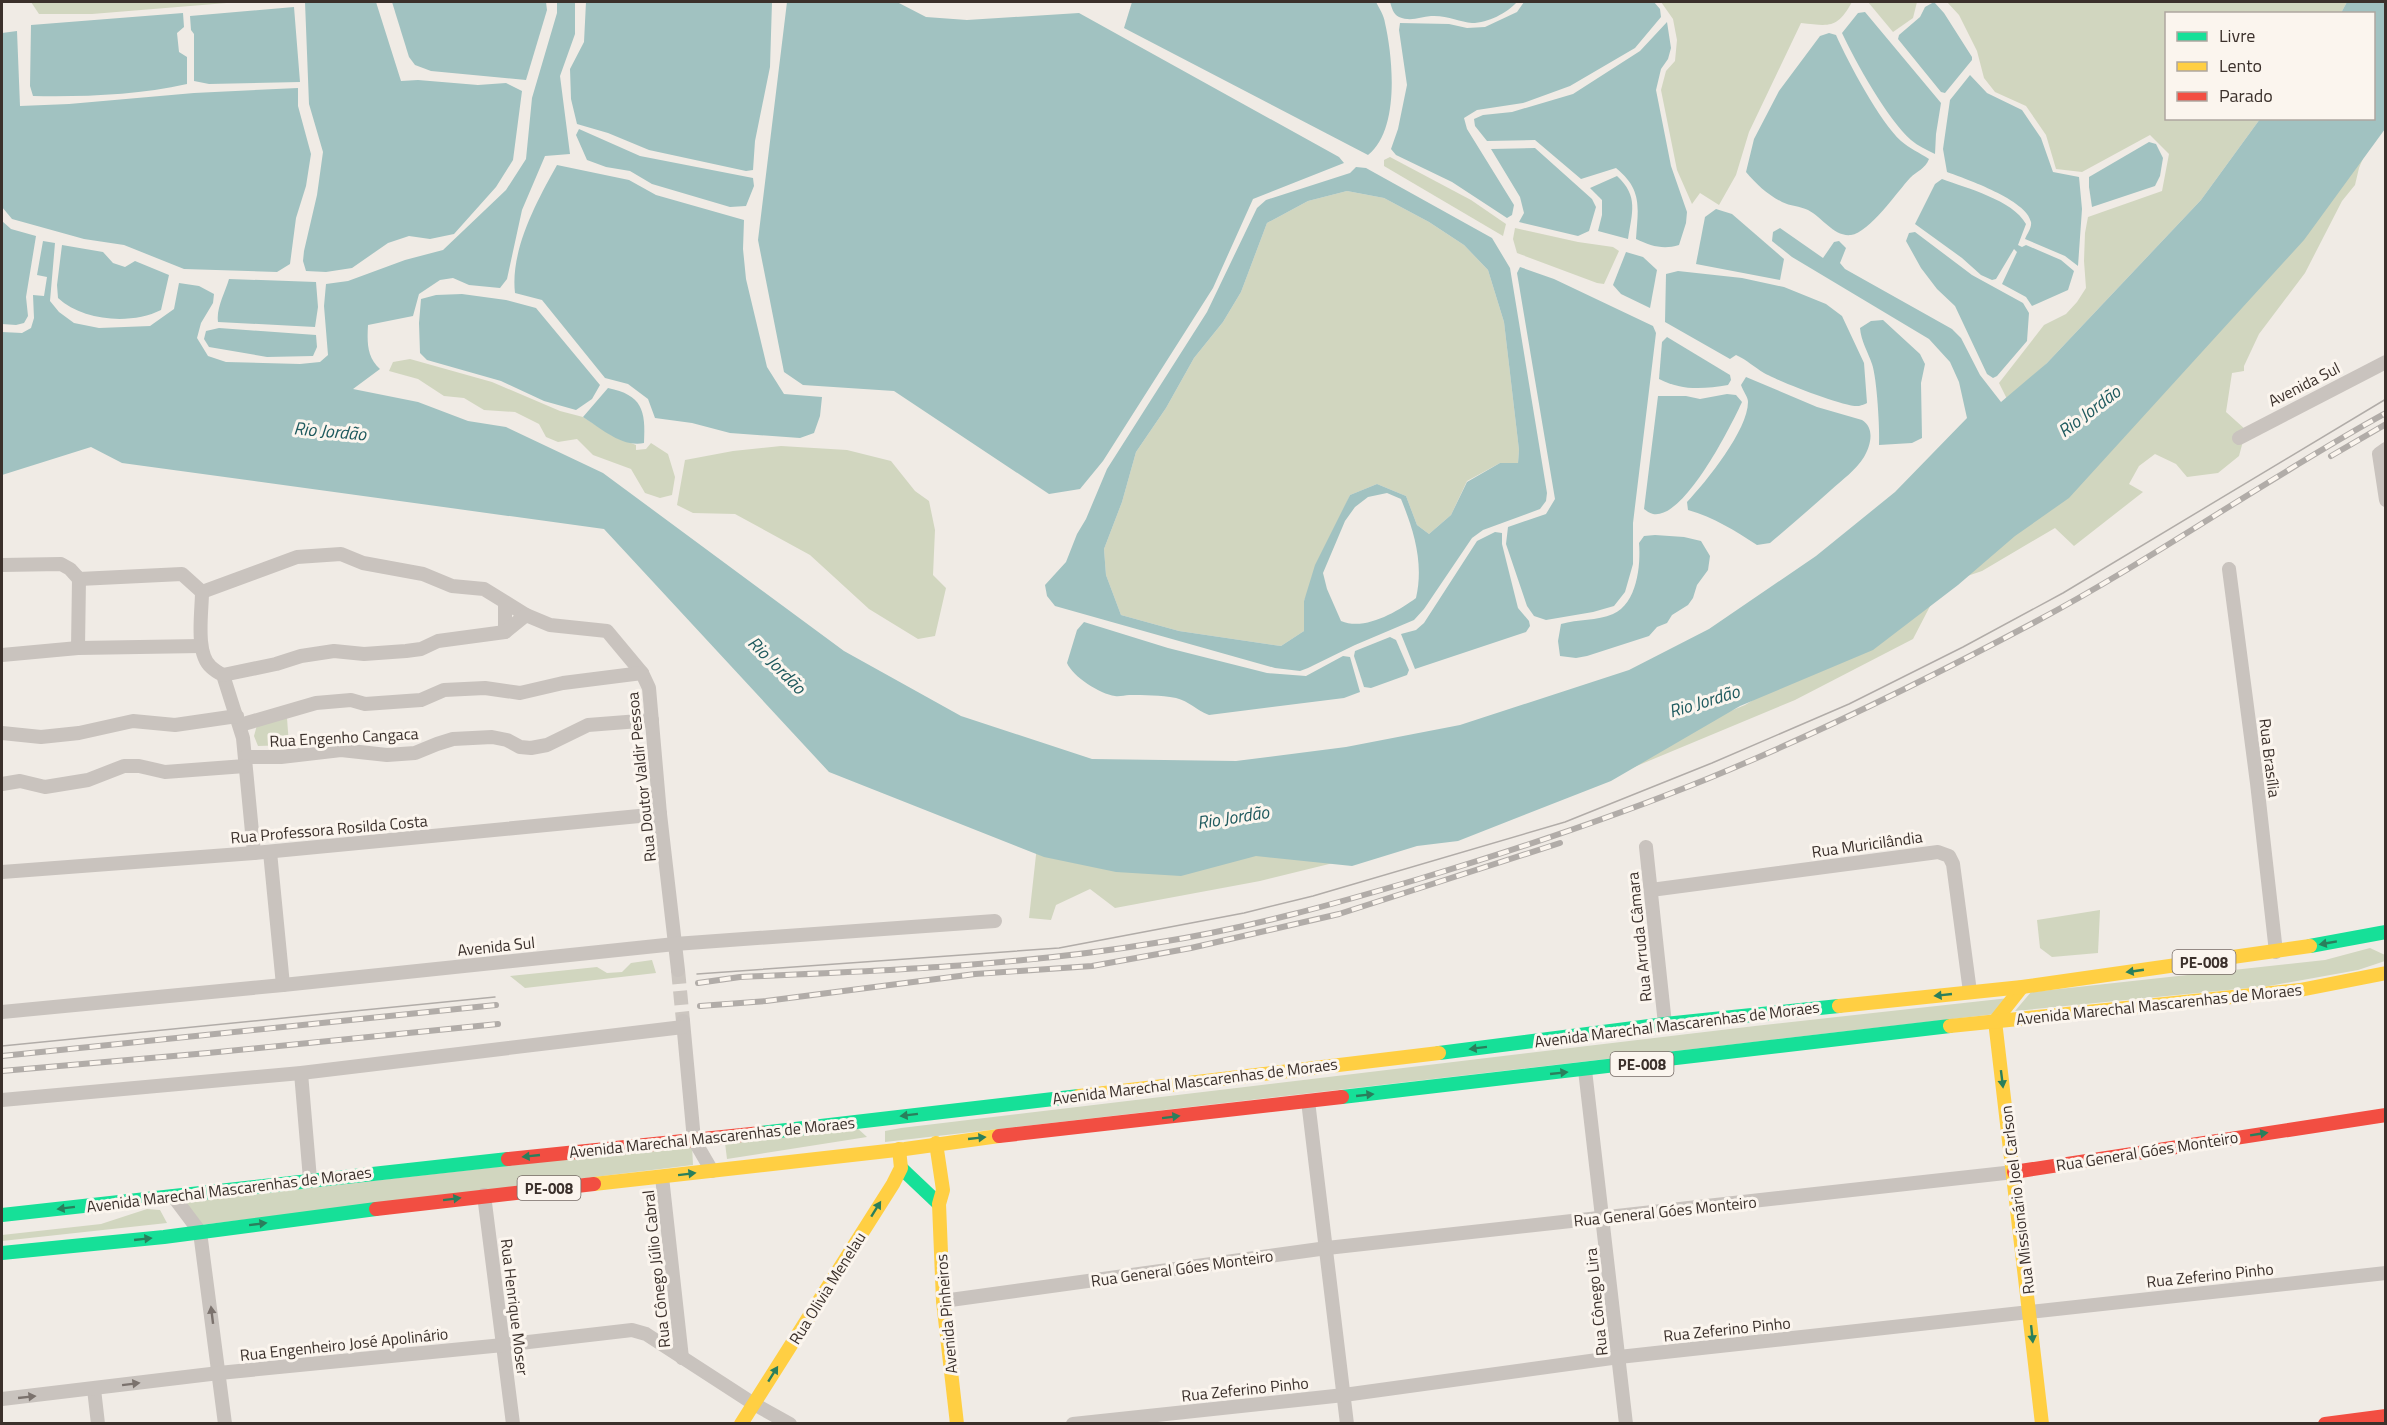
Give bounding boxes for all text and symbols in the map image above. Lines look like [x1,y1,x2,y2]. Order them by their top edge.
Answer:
legend [2165,12,2375,120]
text: Livre [2219,22,2255,49]
text: Lento [2219,52,2262,79]
text: Parado [2219,82,2273,109]
street label: Avenida Sul [2264,356,2344,412]
water label: Rio Jordão [2052,378,2127,444]
water label: Rio Jordão [293,414,368,448]
water label: Rio Jordão [742,630,813,701]
water label: Rio Jordão [1665,677,1744,725]
street label: Rua Doutor Valdir Pessoa [620,691,662,863]
street label: Rua Brasília [2253,717,2287,799]
street label: Rua Engenho Cangaca [269,721,419,753]
water label: Rio Jordão [1195,798,1272,836]
street label: Rua Professora Rosilda Costa [230,808,428,850]
street label: Rua Muricilândia [1810,824,1924,864]
street label: Rua Arruda Câmara [1620,871,1658,1003]
street label: Avenida Sul [456,930,536,962]
one-way arrow [2319,939,2338,948]
road number: PE-008 [2172,950,2236,974]
one-way arrow [2126,966,2145,975]
street label: Avenida Marechal Mascarenhas de Moraes [2015,977,2303,1031]
one-way arrow [1933,990,1952,1000]
street label: Avenida Marechal Mascarenhas de Moraes [1533,995,1821,1053]
one-way arrow [1468,1043,1487,1052]
street label: Avenida Marechal Mascarenhas de Moraes [1051,1052,1339,1110]
road number: PE-008 [1610,1052,1674,1076]
one-way arrow [1549,1069,1568,1078]
one-way arrow [1998,1070,2007,1089]
one-way arrow [1355,1090,1374,1100]
street label: Rua Missionário Joel Carlson [1994,1104,2040,1296]
street label: Avenida Marechal Mascarenhas de Moraes [568,1110,856,1164]
one-way arrow [899,1110,918,1120]
one-way arrow [1162,1112,1181,1122]
street label: Rua General Góes Monteiro [2054,1125,2240,1177]
one-way arrow [2249,1130,2268,1139]
one-way arrow [968,1134,987,1143]
one-way arrow [522,1151,541,1161]
street label: Avenida Marechal Mascarenhas de Moraes [85,1160,373,1218]
one-way arrow [678,1169,697,1179]
road number: PE-008 [518,1176,580,1200]
street label: Rua Cônego Júlio Cabral [636,1189,676,1349]
street label: Rua General Góes Monteiro [1572,1189,1758,1233]
one-way arrow [442,1194,461,1204]
one-way arrow [870,1201,881,1217]
one-way arrow [56,1203,75,1212]
one-way arrow [249,1219,268,1229]
street label: Rua Olivia Menelau [783,1227,871,1349]
one-way arrow [134,1234,153,1244]
street label: Rua Henrique Moser [495,1237,535,1377]
street label: Rua General Góes Monteiro [1089,1243,1275,1293]
street label: Rua Cônego Lira [1578,1247,1614,1357]
street label: Avenida Pinheiros [929,1253,963,1375]
street label: Rua Zeferino Pinho [2145,1256,2275,1294]
one-way arrow [207,1305,216,1324]
street label: Rua Zeferino Pinho [1662,1310,1792,1348]
street label: Rua Engenheiro José Apolinário [239,1321,449,1367]
one-way arrow [2027,1325,2037,1344]
one-way arrow [767,1366,778,1382]
street label: Rua Zeferino Pinho [1180,1370,1310,1408]
one-way arrow [122,1380,141,1389]
one-way arrow [17,1392,36,1401]

